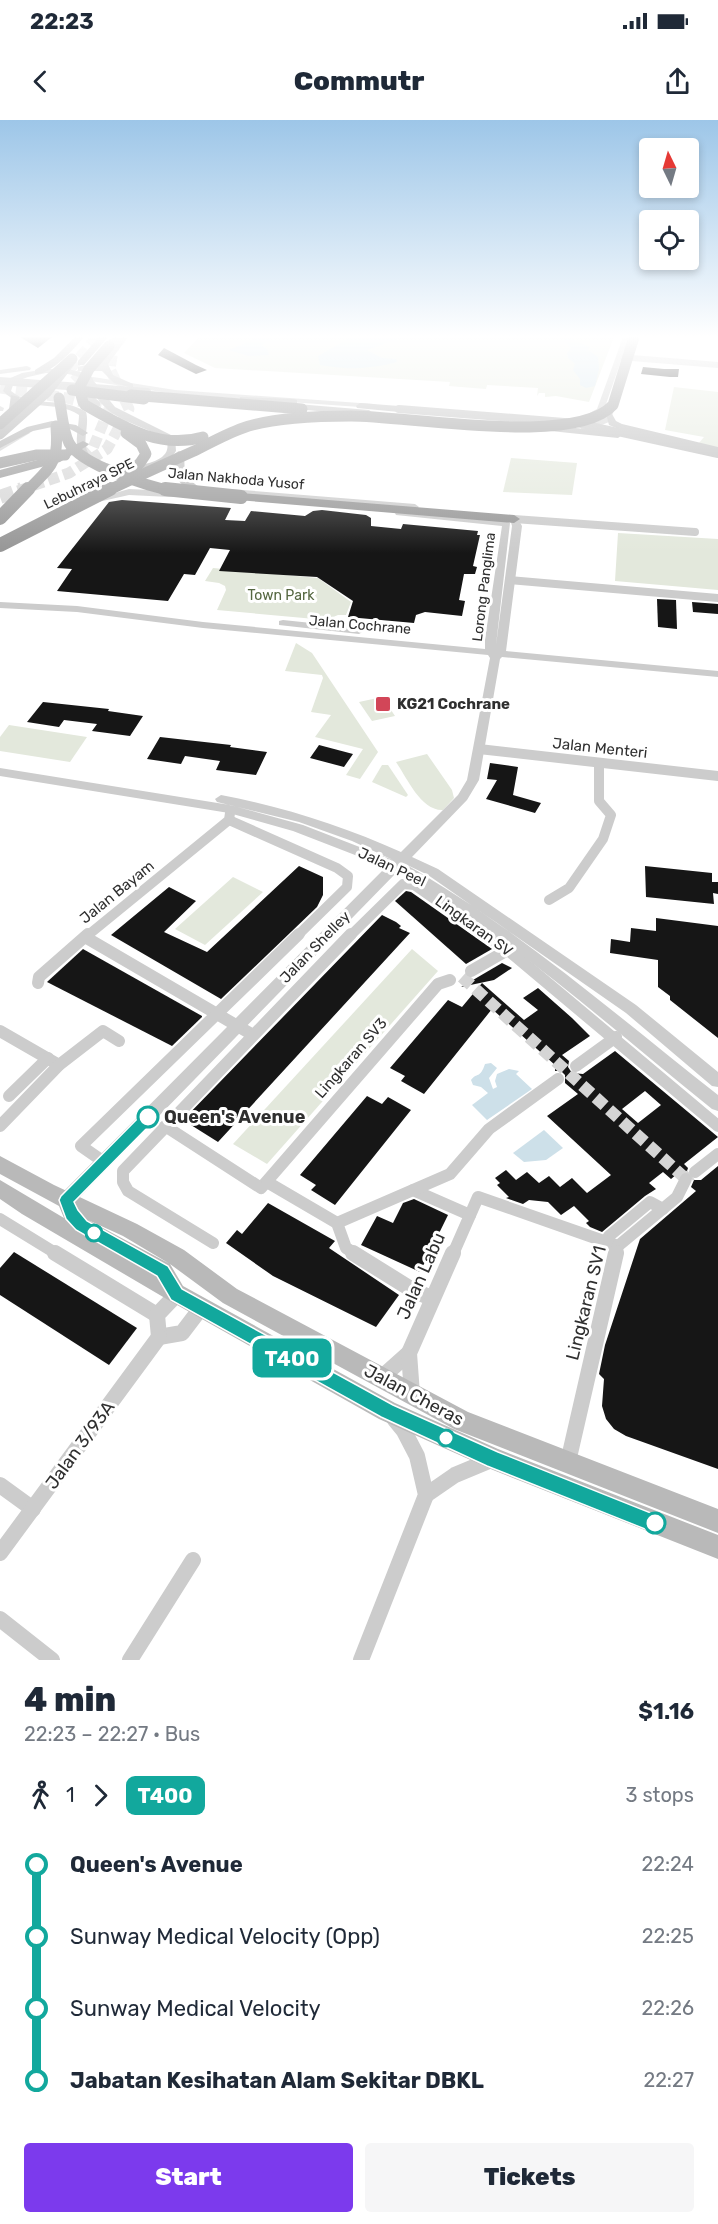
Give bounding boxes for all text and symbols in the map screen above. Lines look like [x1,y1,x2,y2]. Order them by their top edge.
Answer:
text: 22:23 [30,8,94,35]
icon: back [24,65,57,98]
text: Commutr [294,65,424,97]
icon: share [661,65,694,98]
north arrow [639,138,699,198]
map controls [639,138,699,270]
button: locate [639,210,699,270]
street label: Lebuhraya SPE [41,455,137,513]
street label: Jalan Nakhoda Yusof [167,465,306,493]
street label: Lorong Panglima [469,532,499,642]
park label: Town Park [248,587,315,604]
street label: Jalan Cochrane [308,612,412,638]
marker: KG21 Cochrane [374,695,392,713]
place label: KG21 Cochrane [397,695,510,713]
street label: Jalan Menteri [552,734,648,762]
street label: Jalan Peel [355,844,429,890]
street label: Jalan Bayam [76,857,158,927]
street label: Lingkaran SV [432,892,516,960]
street label: Jalan Shelley [276,907,354,987]
street label: Lingkaran SV3 [311,1014,391,1102]
marker: Queen's Avenue [137,1106,159,1128]
place label: Queen's Avenue [164,1106,306,1128]
unlabelled marker [85,1224,103,1242]
street label: Jalan Labu [392,1229,450,1323]
street label: Lingkaran SV1 [561,1243,611,1363]
line badge: T400 [250,1338,334,1378]
text: T400 [264,1346,320,1371]
street label: Jalan Cheras [360,1360,468,1430]
street label: Jalan 3/93A [41,1397,119,1493]
unlabelled marker [437,1429,455,1447]
unlabelled marker [644,1512,666,1534]
text: 4 min [24,1680,116,1719]
text: $1.16 [638,1698,694,1725]
text: 22:23 – 22:27 · Bus [24,1722,200,1746]
icon: walk [24,1779,57,1812]
icon: forward [84,1779,117,1812]
text: 1 [66,1783,75,1807]
text: T400 [138,1783,193,1808]
text: 3 stops [625,1783,694,1807]
text: Queen's Avenue [70,1851,243,1878]
text: 22:24 [641,1852,694,1876]
text: Sunway Medical Velocity (Opp) [70,1923,380,1950]
text: 22:25 [642,1924,694,1948]
text: Sunway Medical Velocity [70,1995,321,2022]
text: 22:26 [642,1996,694,2020]
text: Jabatan Kesihatan Alam Sekitar DBKL [70,2067,484,2094]
text: 22:27 [643,2068,694,2092]
button: Start [24,2143,353,2212]
button: Tickets [365,2143,694,2212]

